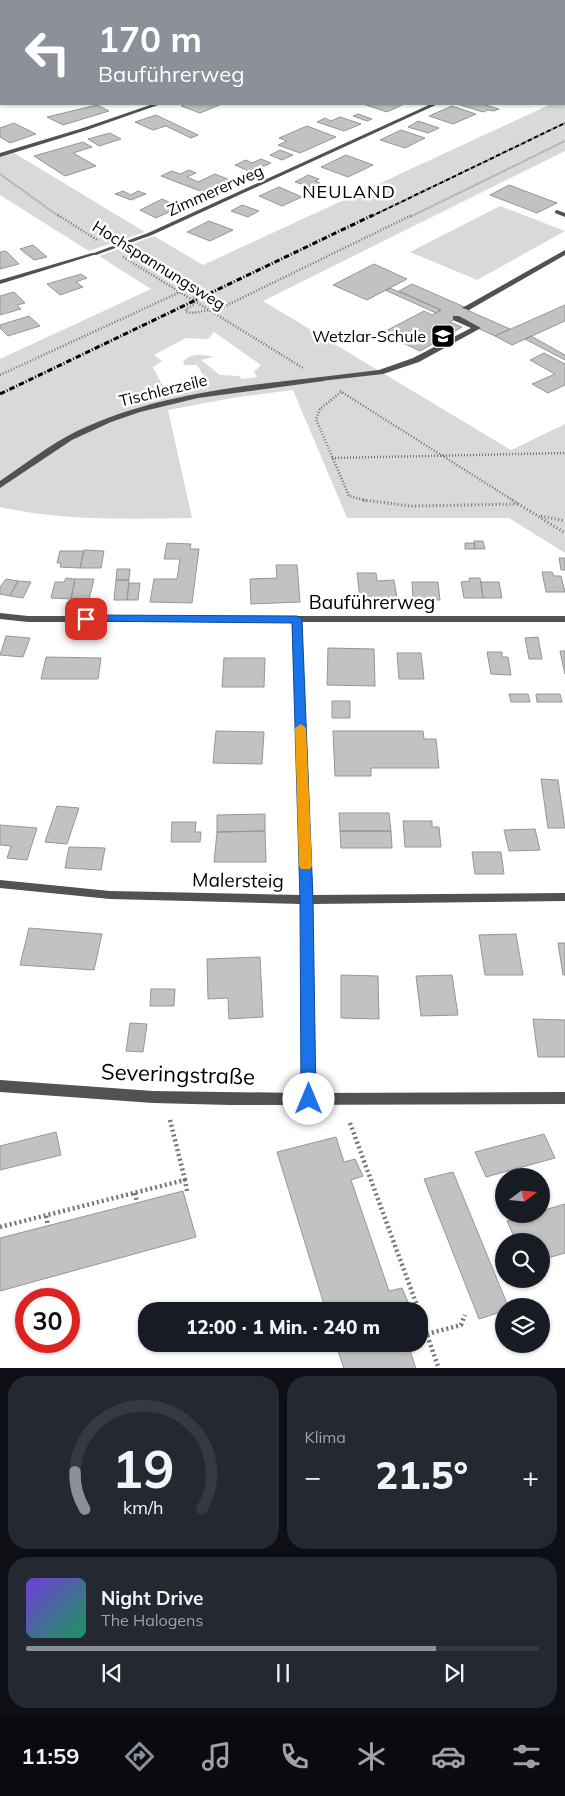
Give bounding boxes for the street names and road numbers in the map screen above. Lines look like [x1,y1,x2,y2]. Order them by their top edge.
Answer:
street label: Zimmererweg [164,160,266,220]
street label: Hochspannungsweg [89,216,229,314]
street label: Tischlerzeile [117,369,209,411]
street label: Bauführerweg [309,590,435,614]
street label: Malersteig [192,867,284,893]
street label: Severingstraße [101,1057,255,1091]

